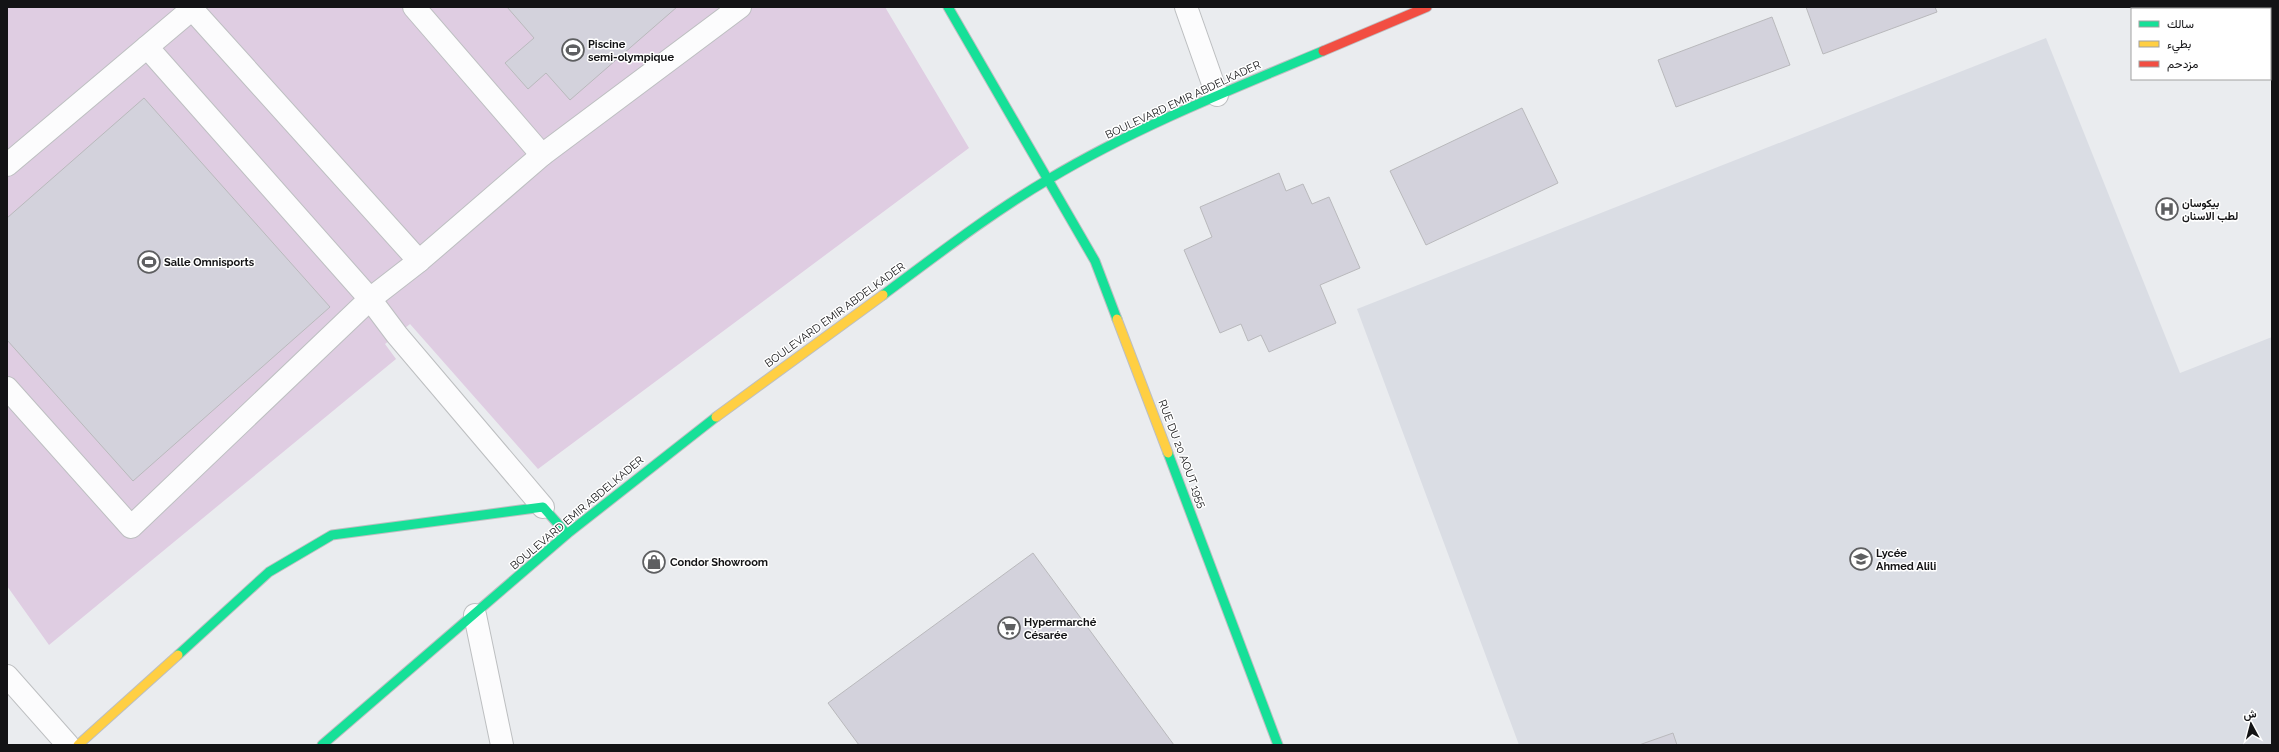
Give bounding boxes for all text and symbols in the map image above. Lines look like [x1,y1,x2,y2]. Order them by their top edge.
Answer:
legend [2131,8,2271,80]
text: سالك [2167,17,2194,31]
sports icon: Piscine semi-olympique [560,37,586,63]
text: بطيء [2167,37,2191,54]
place label: Piscine semi-olympique [588,38,674,64]
text: مزدحم [2167,57,2198,72]
street label: BOULEVARD EMIR ABDELKADER [1103,58,1263,142]
hospital icon: بيكوسان لطب الاسنان [2154,196,2180,222]
place label: بيكوسان لطب الاسنان [2182,197,2238,223]
sports icon: Salle Omnisports [136,249,162,275]
place label: Salle Omnisports [164,256,255,269]
street label: BOULEVARD EMIR ABDELKADER [762,260,908,370]
street label: RUE DU 20 AOUT 1955 [1155,398,1209,510]
street label: BOULEVARD EMIR ABDELKADER [508,453,646,573]
school or university icon: Lycée Ahmed Alili [1848,546,1874,572]
place label: Lycée Ahmed Alili [1876,547,1936,573]
shop icon: Condor Showroom [641,549,667,575]
place label: Condor Showroom [670,556,768,569]
supermarket icon: Hypermarché Césarée [996,615,1022,641]
place label: Hypermarché Césarée [1024,616,1097,642]
north arrow [2231,704,2271,744]
text: ش [2242,707,2257,722]

